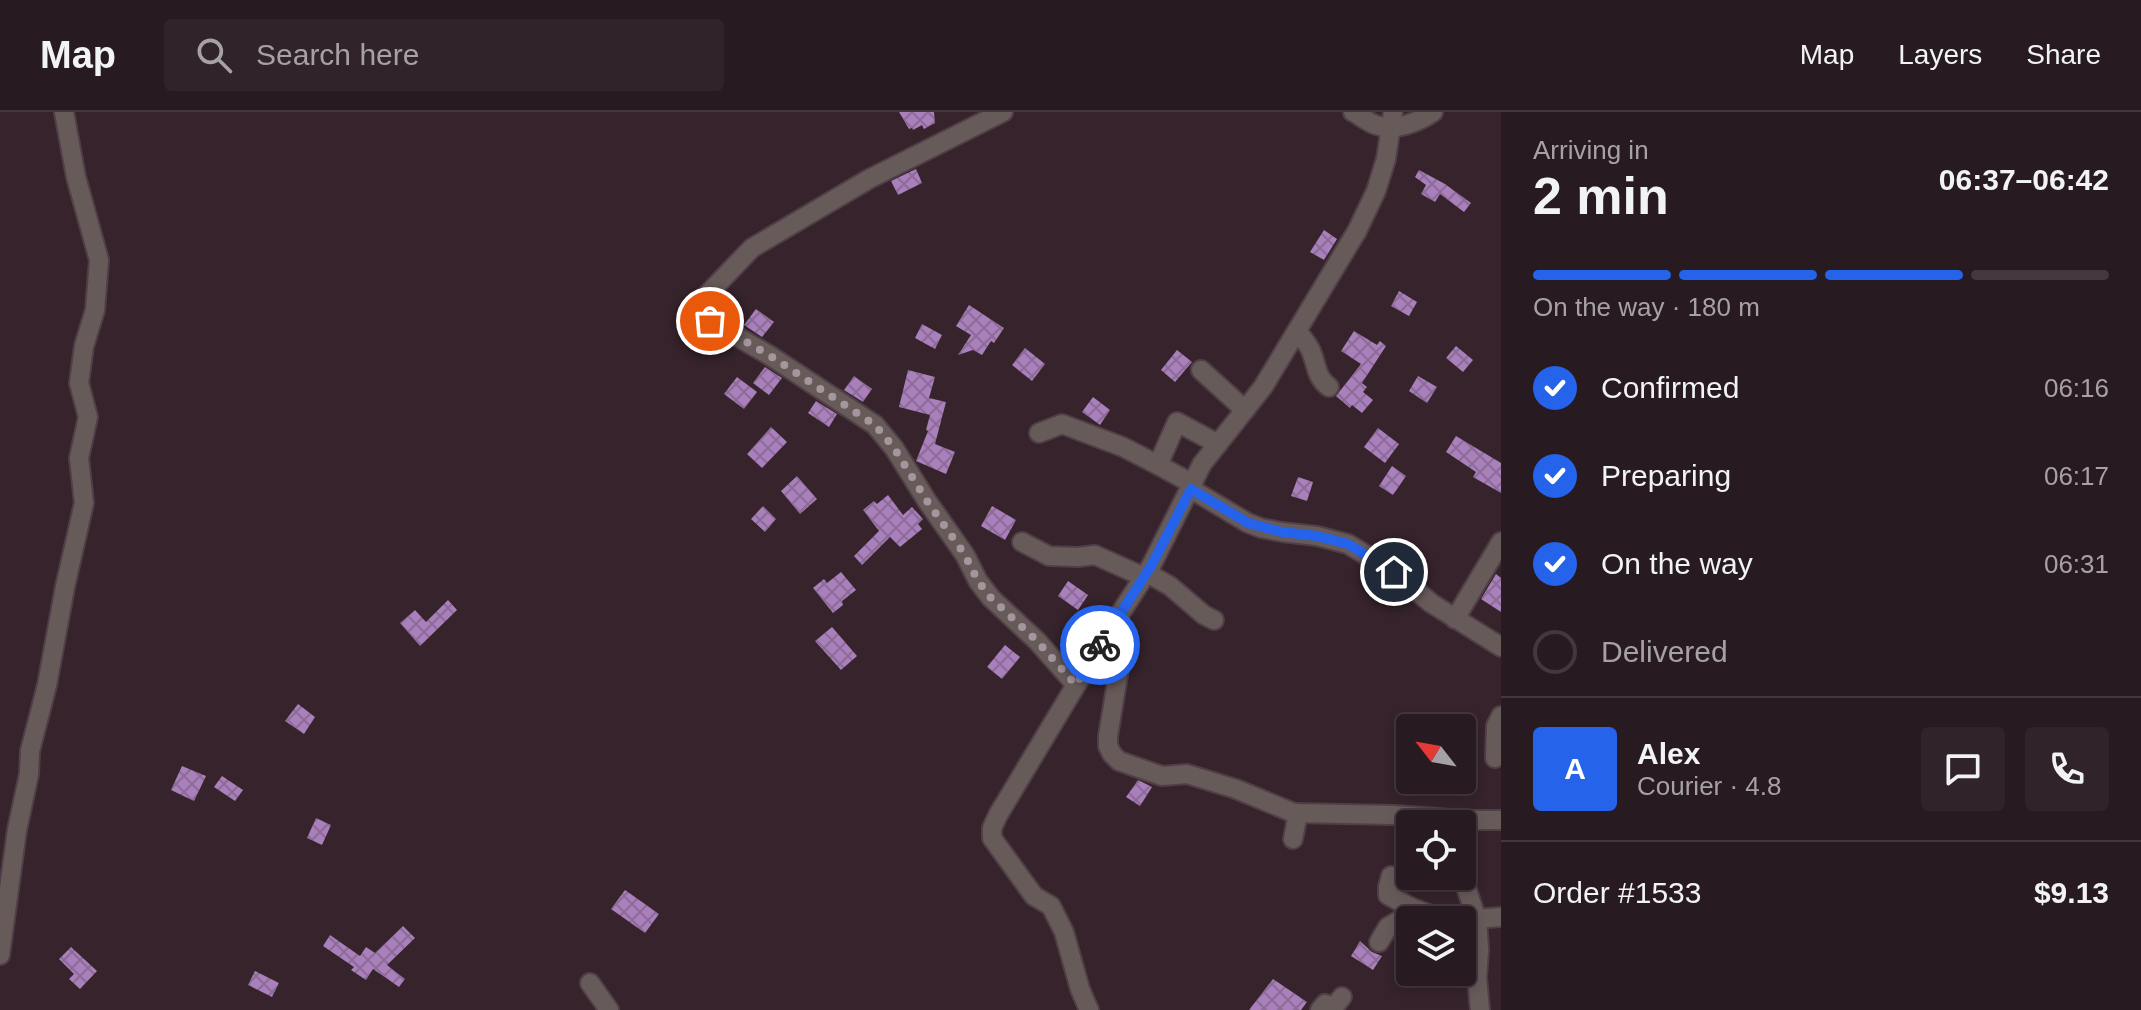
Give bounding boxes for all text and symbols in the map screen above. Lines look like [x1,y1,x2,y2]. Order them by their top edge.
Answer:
search box [164,19,724,91]
icon: search [192,33,236,77]
text: Map [40,34,116,76]
text: Search here [256,38,419,71]
text: Map [1800,39,1854,70]
text: Layers [1898,39,1982,70]
text: Share [2026,39,2101,70]
text: Arriving in [1533,135,1649,165]
text: 06:37–06:42 [1939,163,2109,196]
text: 2 min [1533,167,1669,225]
pin [676,287,744,355]
text: On the way · 180 m [1533,292,1760,322]
icon: bag [688,299,732,343]
icon: check [1533,366,1577,410]
text: Confirmed [1601,371,1739,404]
text: 06:16 [2044,373,2109,403]
icon: check [1533,454,1577,498]
text: Preparing [1601,459,1731,492]
text: 06:17 [2044,461,2109,491]
pin [1360,538,1428,606]
icon: check [1533,542,1577,586]
text: On the way [1601,547,1753,580]
text: 06:31 [2044,549,2109,579]
icon: home [1372,550,1416,594]
courier [1060,605,1140,685]
icon: bike [1078,623,1122,667]
text: Delivered [1601,635,1728,668]
north arrow [1396,714,1476,794]
map controls [1396,714,1476,986]
button: chat [1921,727,2005,811]
button: phone [2025,727,2109,811]
text: Alex [1637,737,1700,770]
text: A [1564,752,1586,785]
text: Courier · 4.8 [1637,771,1782,801]
button: locate [1396,810,1476,890]
text: Order #1533 [1533,876,1701,909]
text: $9.13 [2034,876,2109,909]
button: layers [1396,906,1476,986]

